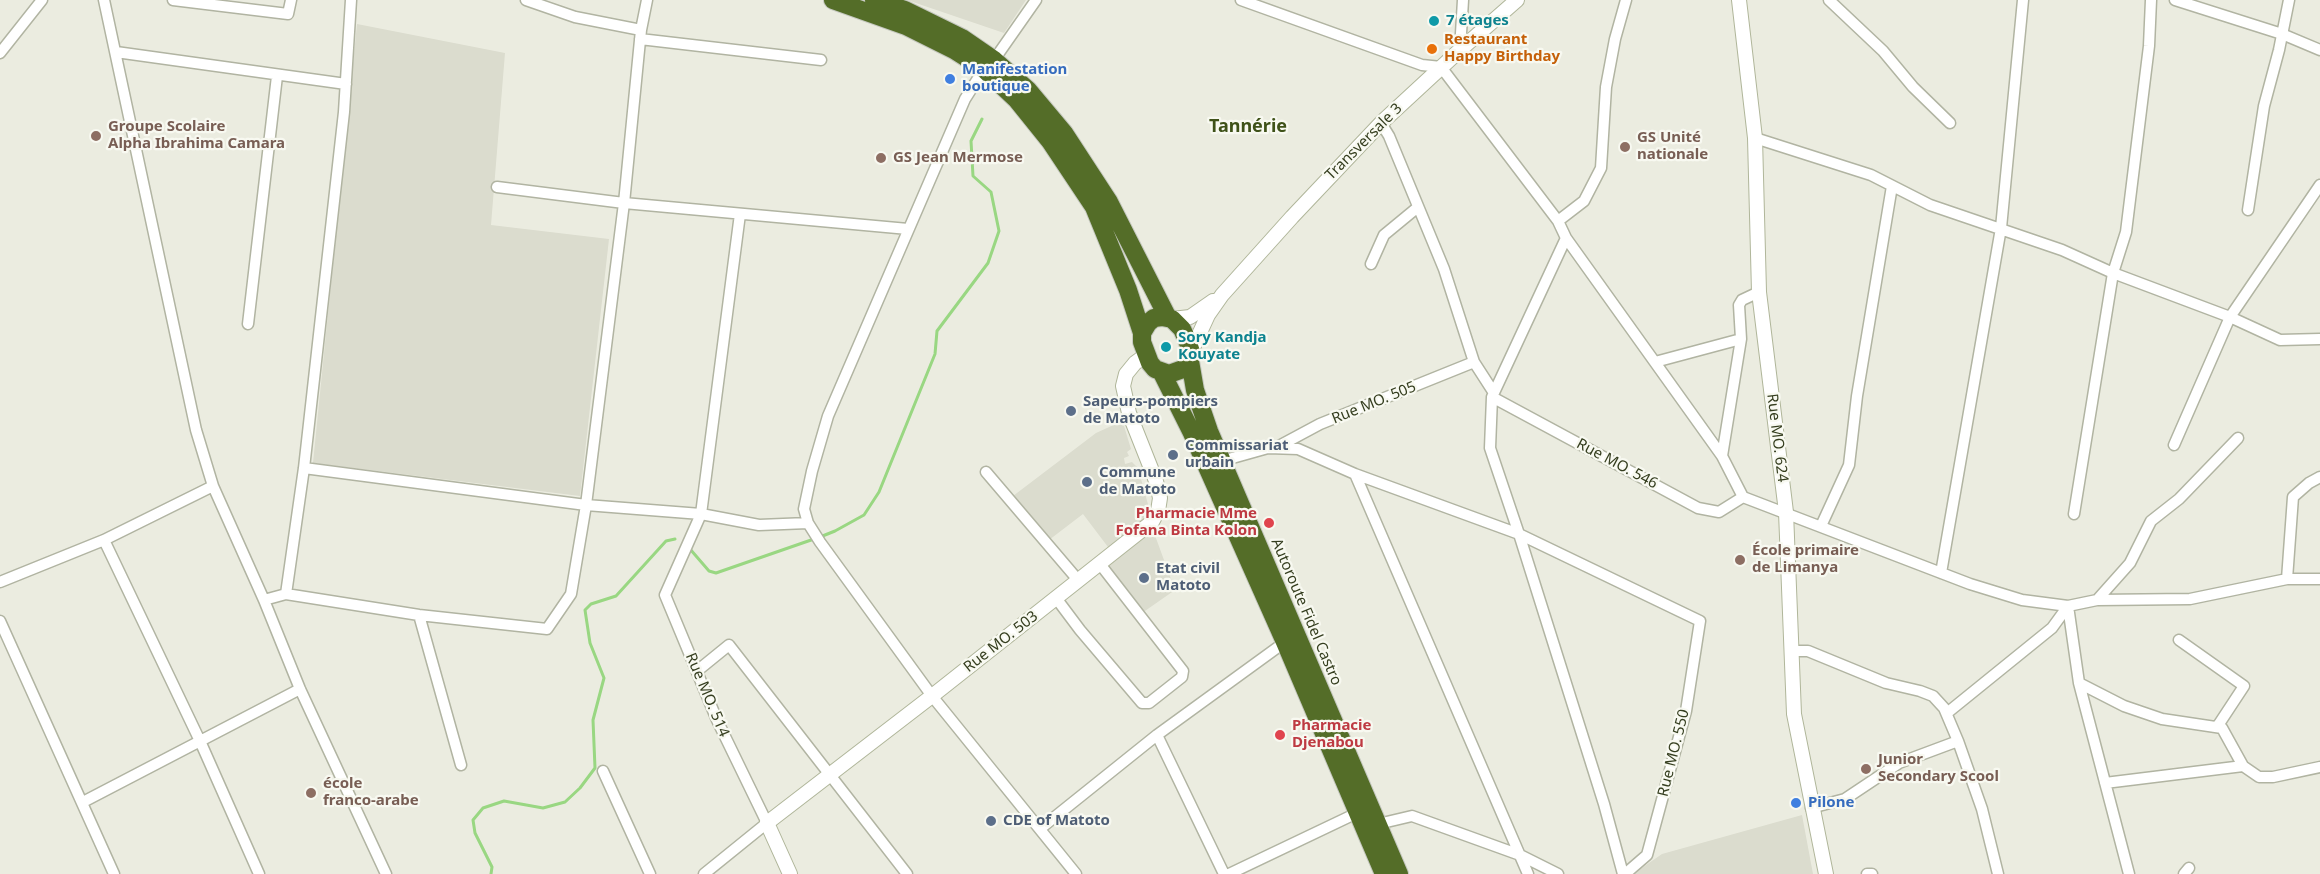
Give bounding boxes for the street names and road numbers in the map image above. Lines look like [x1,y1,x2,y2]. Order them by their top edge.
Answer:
street label: Transversale 3 [1322,100,1406,184]
street label: Rue MO. 505 [1329,378,1419,428]
street label: Rue MO. 624 [1763,393,1791,483]
street label: Rue MO. 546 [1573,435,1661,493]
street label: Autoroute Fidel Castro [1267,536,1345,688]
street label: Rue MO. 503 [960,607,1042,677]
street label: Rue MO. 514 [681,650,733,740]
street label: Rue MO. 550 [1654,707,1694,799]

